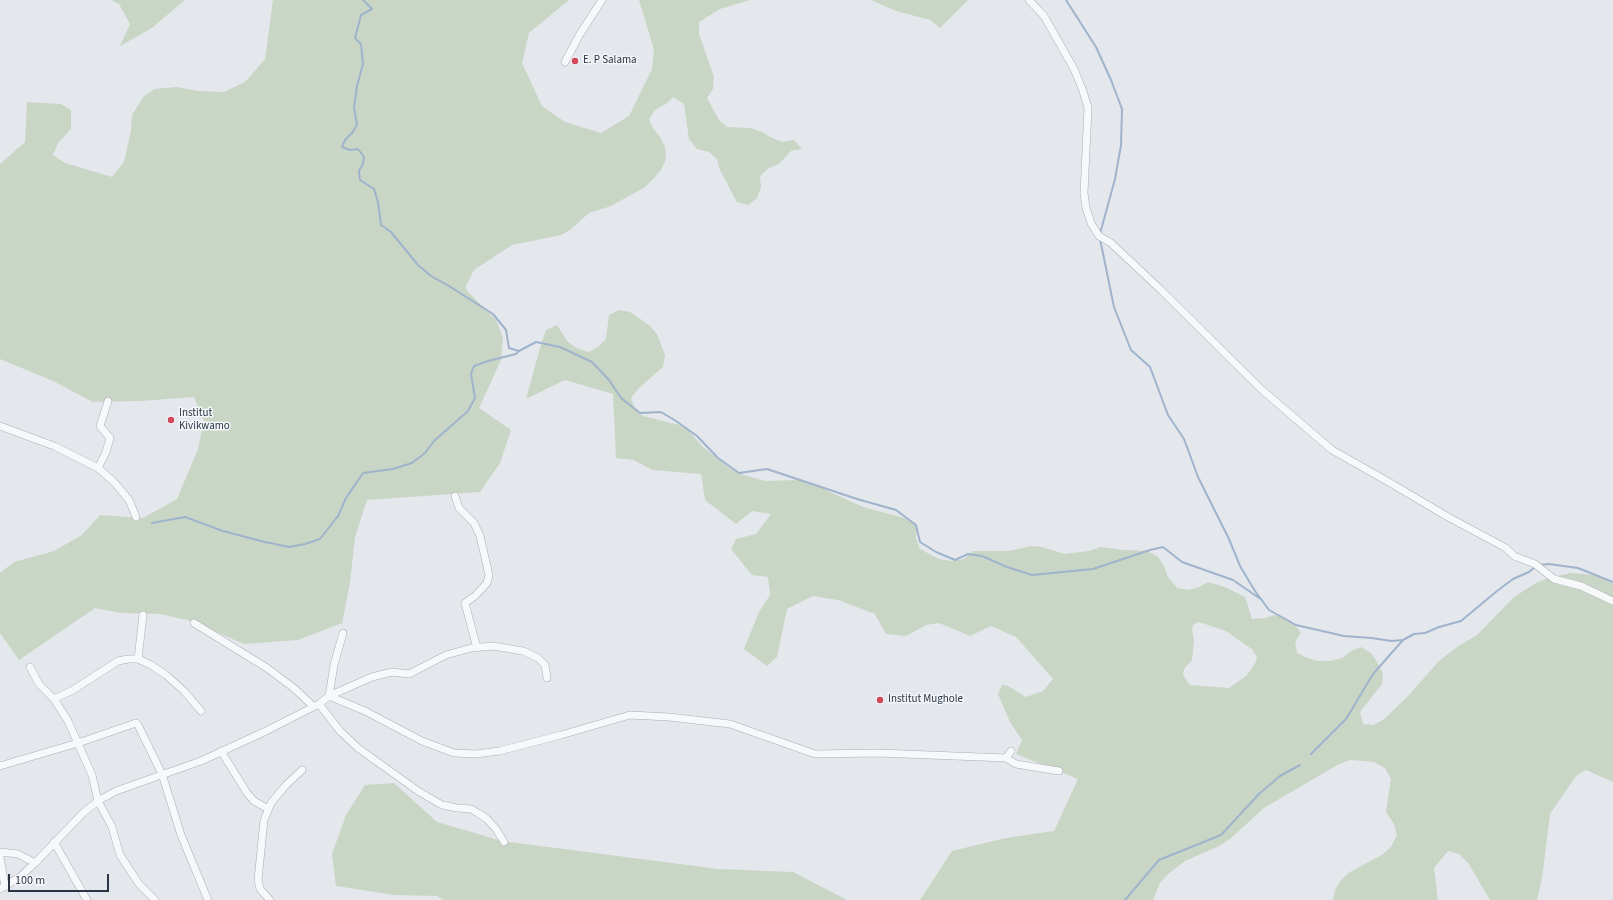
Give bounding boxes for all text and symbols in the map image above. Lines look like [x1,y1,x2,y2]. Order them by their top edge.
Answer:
place label: E. P Salama [583,54,637,68]
marker: E. P Salama [570,56,580,66]
place label: Institut Kivikwamo [179,407,230,433]
marker: Institut Kivikwamo [166,415,176,425]
place label: Institut Mughole [888,693,963,707]
marker: Institut Mughole [875,695,885,705]
scale bar [10,866,111,892]
text: 100 m [15,872,45,889]

